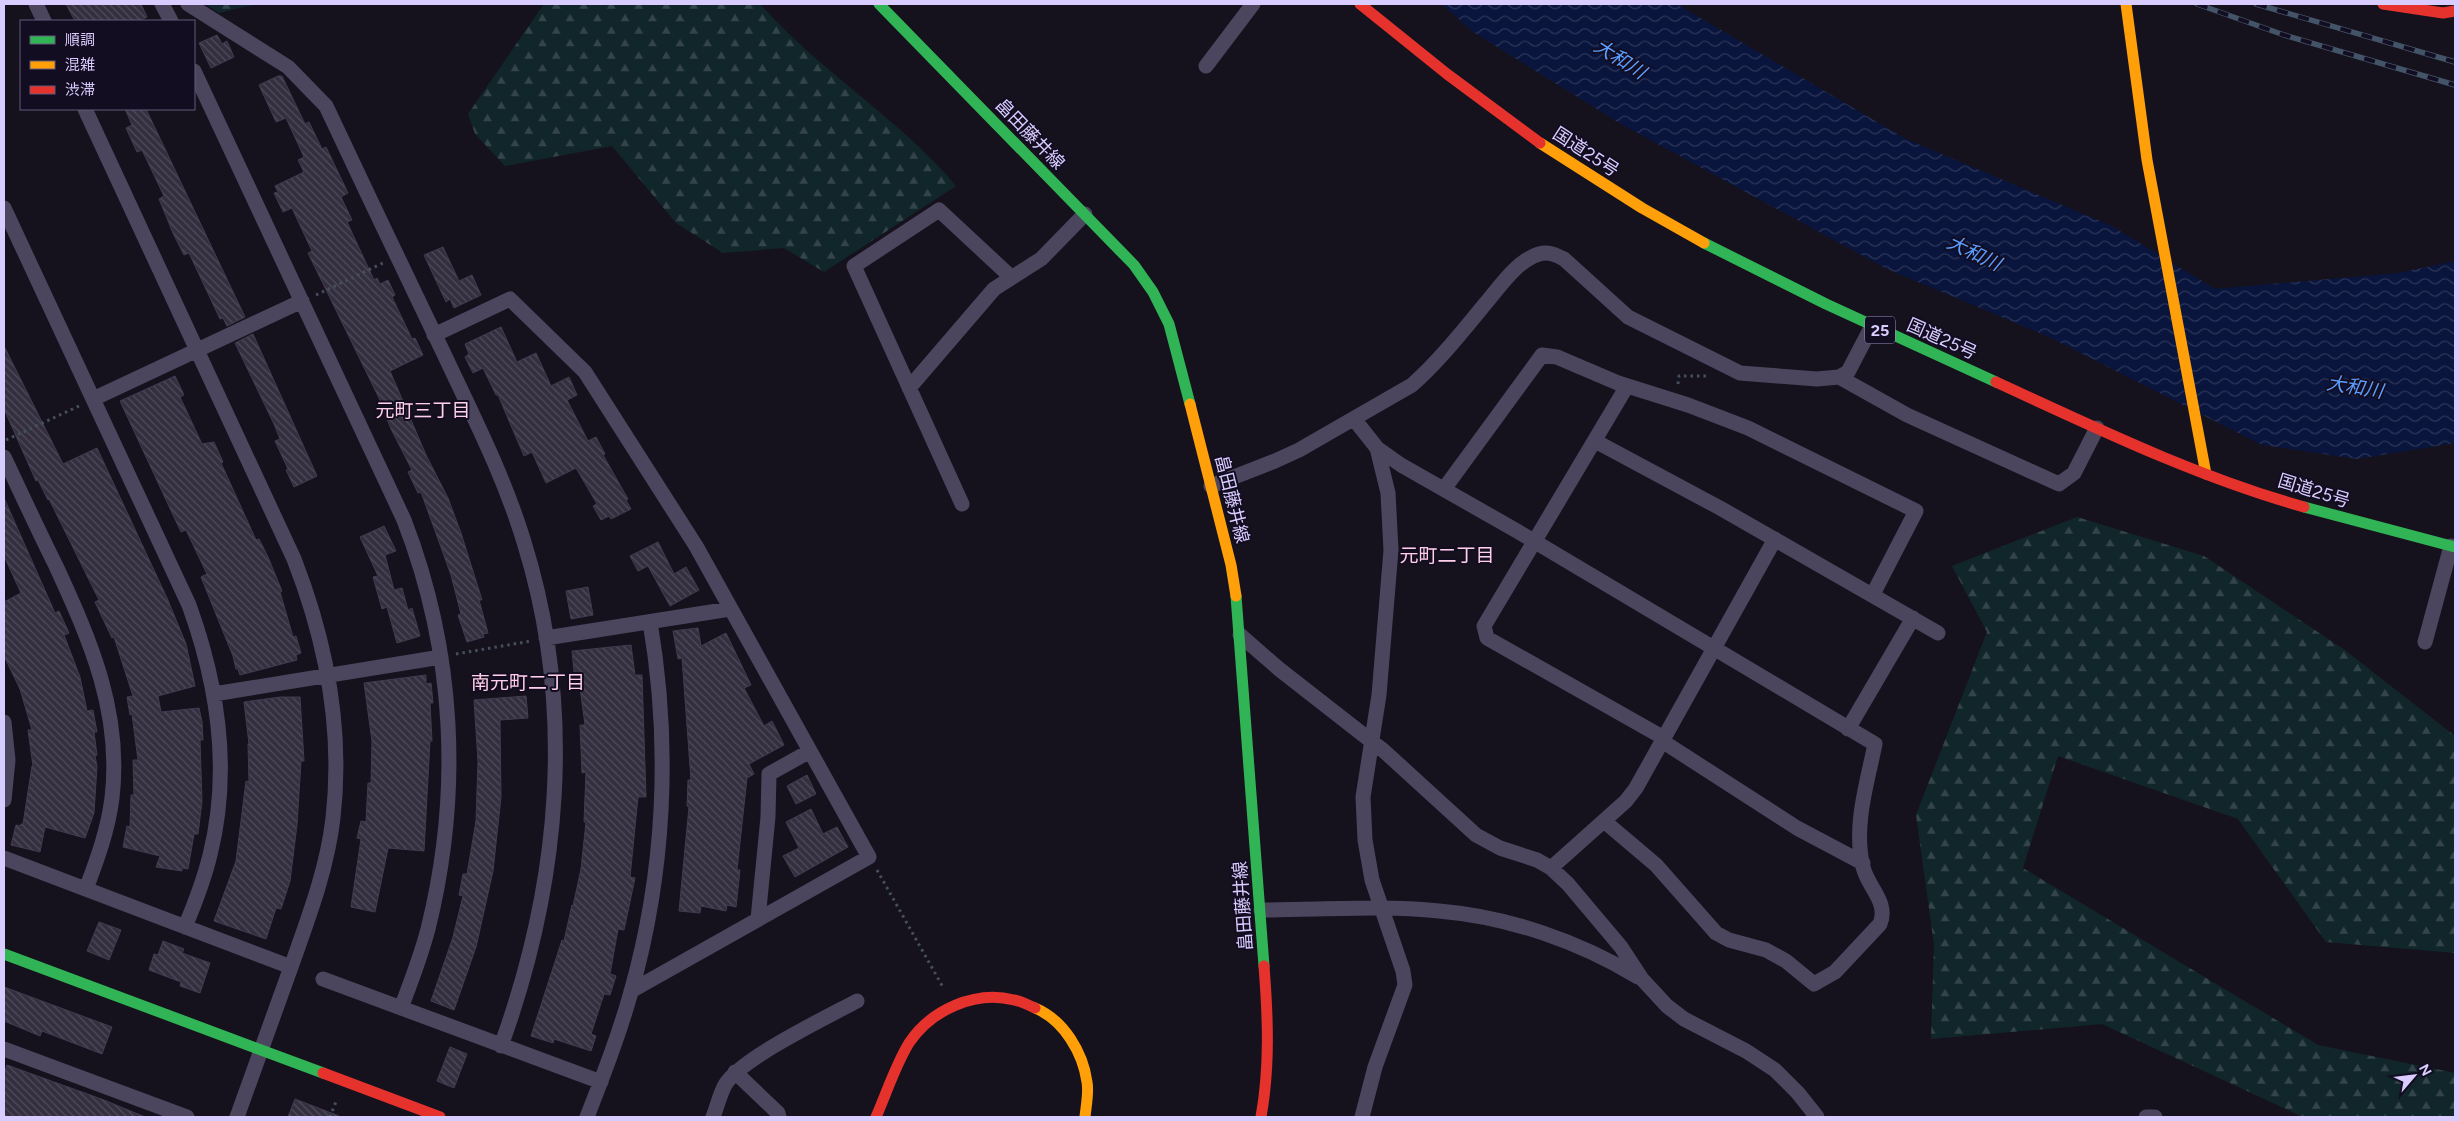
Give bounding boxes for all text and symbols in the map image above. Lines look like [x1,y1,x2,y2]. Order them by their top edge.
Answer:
legend [20,20,195,110]
text: 順調 [65,31,95,49]
water label: 大和川 [1590,34,1652,85]
text: 混雑 [65,56,95,74]
text: 渋滞 [65,81,95,99]
street label: 畠田藤井線 [991,94,1069,174]
street label: 国道25号 [1549,123,1623,181]
water label: 大和川 [1943,231,2006,276]
street label: 国道25号 [1904,314,1980,364]
road number: 25 [1865,316,1895,344]
water label: 大和川 [2325,371,2387,403]
district label: 元町三丁目 [375,399,471,422]
street label: 畠田藤井線 [1210,453,1254,545]
street label: 国道25号 [2275,470,2353,512]
district label: 元町二丁目 [1399,544,1495,567]
district label: 南元町二丁目 [471,671,585,694]
street label: 畠田藤井線 [1229,860,1257,952]
north arrow [2389,1051,2439,1101]
text: N [2415,1061,2435,1079]

